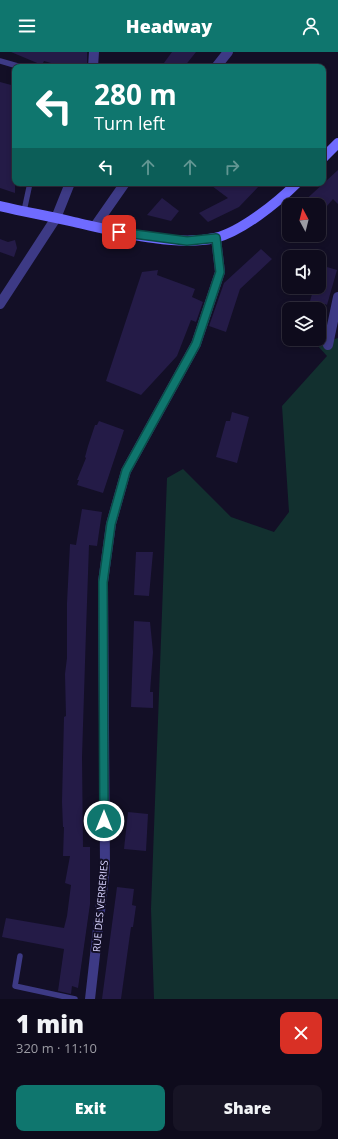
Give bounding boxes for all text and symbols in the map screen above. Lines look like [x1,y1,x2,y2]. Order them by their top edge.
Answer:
text: Headway [126,14,212,38]
icon: menu [16,15,38,37]
icon: person [300,15,322,37]
text: 280 m [94,75,177,113]
icon: left [28,80,80,132]
text: Turn left [94,111,165,135]
icon: left [95,156,117,178]
icon: ahead [137,156,159,178]
icon: ahead [179,156,201,178]
icon: right [221,156,243,178]
north arrow [282,198,326,242]
map controls [282,198,326,346]
pin [102,215,136,249]
icon: arrive [108,221,130,243]
button: sound [282,250,326,294]
button: layers [282,302,326,346]
position arrow [83,800,125,842]
street label: RUE DES VERRERIES [89,860,111,952]
text: 1 min [16,1007,84,1040]
button: close [280,1012,322,1054]
text: 320 m · 11:10 [16,1039,97,1057]
button: Exit [16,1085,165,1131]
button: Share [173,1085,322,1131]

